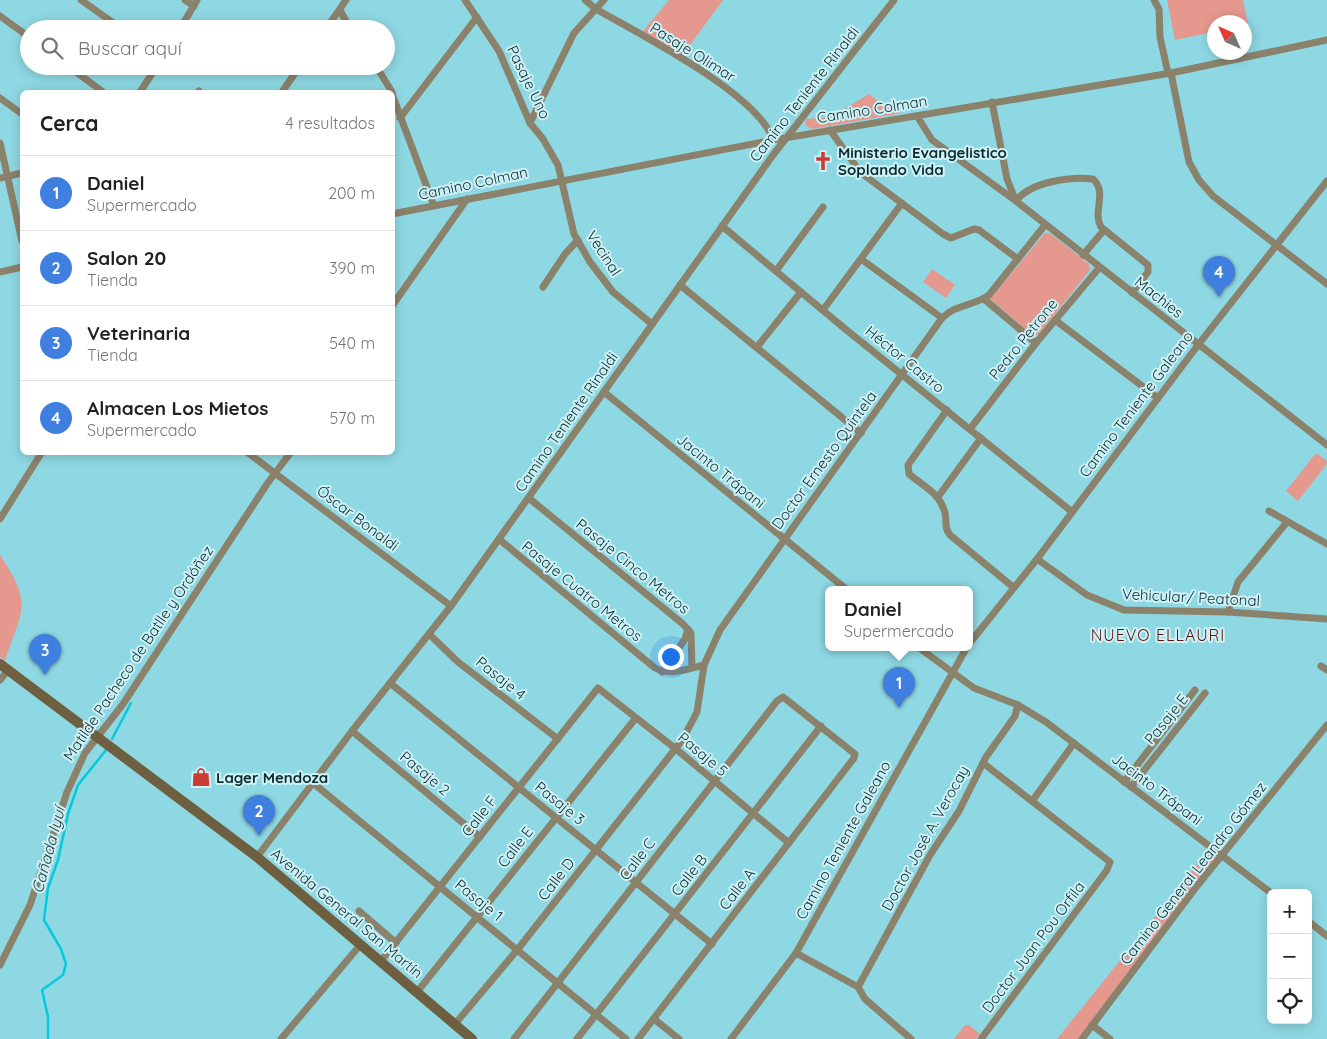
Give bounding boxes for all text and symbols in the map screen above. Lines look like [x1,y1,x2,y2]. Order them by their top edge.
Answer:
north arrow [1207,15,1252,60]
street label: Pasaje Olimar [647,18,740,86]
search box [20,20,395,75]
street label: Camino Teniente Rinaldi [745,23,863,165]
icon: search [38,34,66,62]
text: Buscar aquí [78,36,182,60]
street label: Pasaje Uno [503,42,555,122]
street label: Camino Colman [816,91,928,127]
text: Cerca [40,110,98,136]
text: 4 resultados [285,113,375,133]
place label: Ministerio Evangelistico Soplando Vida [838,143,1007,179]
church icon: Ministerio Evangelistico Soplando Vida [812,150,834,172]
street label: Camino Colman [417,162,529,204]
text: Daniel [87,171,145,195]
text: 1 [53,183,59,203]
text: 200 m [328,183,375,203]
text: Supermercado [87,195,197,215]
street label: Vecinal [582,227,626,279]
text: Salon 20 [87,246,166,270]
pin: 4 [1203,256,1235,297]
text: 2 [51,258,61,278]
text: 390 m [329,258,375,278]
text: Tienda [87,270,138,290]
street label: Machies [1131,272,1187,322]
street label: Pedro Petrone [984,295,1062,383]
text: Veterinaria [87,321,190,345]
street label: Héctor Castro [862,321,948,397]
street label: Camino Teniente Galeano [1075,327,1197,481]
text: 3 [52,333,60,353]
text: 540 m [329,333,375,353]
text: Tienda [87,345,138,365]
street label: Camino Teniente Rinaldi [510,348,622,496]
street label: Doctor Ernesto Quintela [767,387,881,533]
text: Almacen Los Mietos [87,396,268,420]
text: 4 [51,408,61,428]
text: 570 m [330,408,375,428]
text: Supermercado [87,420,197,440]
street label: Jacinto Trápani [673,430,769,512]
street label: Óscar Bonaldi [313,481,403,555]
street label: Pasaje Cinco Metros [572,514,694,618]
street label: Pasaje Cuatro Metros [518,537,646,645]
street label: Matilde Pacheco de Batlle y Ordóñez [59,542,217,764]
street label: Vehicular/ Peatonal [1122,584,1260,610]
popup [825,586,973,651]
text: Daniel [844,597,902,621]
text: Supermercado [844,621,954,641]
district label: NUEVO ELLAURI [1091,625,1225,645]
pin: 3 [29,634,61,675]
your location [658,644,684,670]
street label: Pasaje 4 [472,652,530,704]
pin: 1 [883,667,915,708]
street label: Pasaje E [1140,690,1192,748]
street label: Pasaje 5 [674,728,732,780]
street label: Pasaje 2 [396,747,454,799]
street label: Jacinto Trápani [1108,749,1206,829]
street label: Camino Teniente Galeano [791,757,895,923]
street label: Doctor José A. Verocay [877,762,973,914]
shop icon: Lager Mendoza [190,766,212,788]
place label: Lager Mendoza [216,768,328,787]
street label: Pasaje 3 [531,777,589,829]
street label: Camino General Leandro Gómez [1116,778,1270,968]
street label: Calle F [457,792,501,840]
pin: 2 [243,795,275,836]
water label: Cañada Iyuí [27,801,70,895]
street label: Calle E [493,823,537,871]
street label: Calle C [615,834,659,884]
street label: Avenida General San Martín [267,844,427,982]
street label: Calle B [667,850,711,900]
street label: Calle D [533,854,579,904]
street label: Calle A [715,864,759,914]
street label: Pasaje 1 [451,875,507,925]
street label: Doctor Juan Pou Orfila [977,878,1089,1016]
map controls [1267,889,1312,1024]
button: + [1267,889,1312,934]
button: − [1267,934,1312,979]
button: locate [1267,979,1312,1024]

